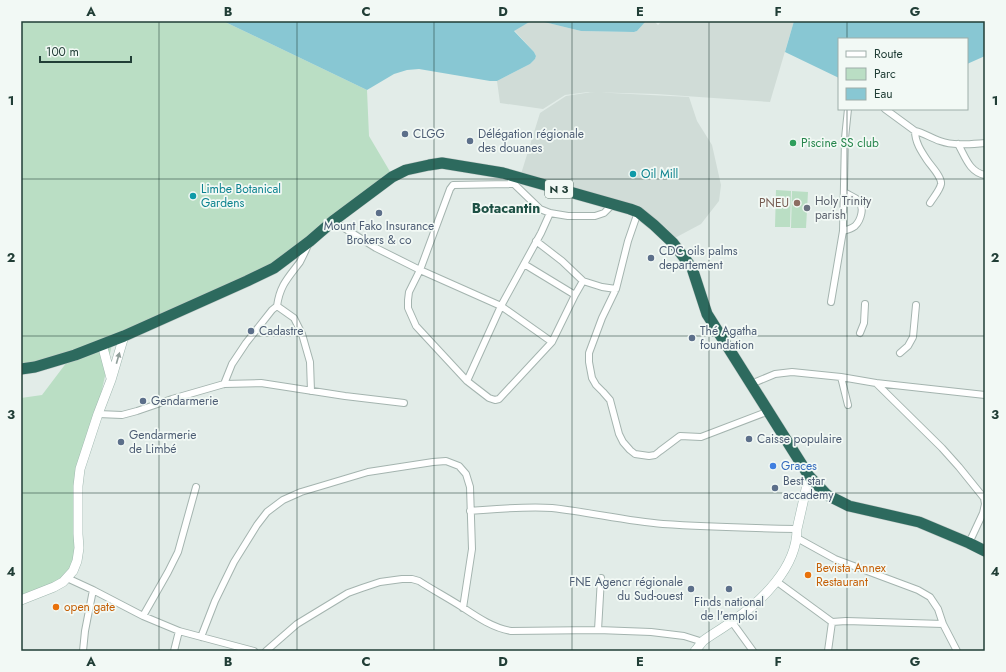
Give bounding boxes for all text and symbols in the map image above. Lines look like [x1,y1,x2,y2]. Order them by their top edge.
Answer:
text: A [85,2,96,21]
text: B [224,2,233,21]
text: C [361,2,371,21]
text: D [498,2,508,21]
text: E [636,2,644,21]
text: F [774,2,782,21]
text: G [910,2,921,21]
scale bar [40,38,131,64]
legend [838,38,968,110]
text: 100 m [46,43,79,61]
text: Route [874,45,903,63]
text: Parc [874,65,896,83]
text: Eau [874,85,893,103]
text: 1 [8,91,14,110]
text: 1 [992,91,998,110]
place label: CLGG [413,125,445,143]
place label: Délégation régionale des douanes [478,125,584,157]
marker: CLGG [400,129,410,139]
place label: Piscine SS club [801,134,879,152]
marker: Délégation régionale des douanes [465,136,475,146]
marker: Piscine SS club [788,138,798,148]
place label: Oil Mill [641,165,678,183]
marker: Oil Mill [628,169,638,179]
place label: Limbe Botanical Gardens [201,180,281,212]
road number: N 3 [545,180,573,198]
marker: Limbe Botanical Gardens [188,191,198,201]
place label: Holy Trinity parish [815,192,872,224]
place label: PNEU [759,194,789,212]
district label: Botacantin [472,198,540,218]
marker: PNEU [792,198,802,208]
marker: Holy Trinity parish [802,203,812,213]
marker: Mount Fako Insurance Brokers & co [374,208,384,218]
place label: Mount Fako Insurance Brokers & co [324,217,434,249]
place label: CDC oils palms departement [659,242,738,274]
text: 2 [7,248,15,267]
text: 2 [991,248,999,267]
marker: CDC oils palms departement [646,253,656,263]
place label: Cadastre [259,322,303,340]
place label: Thé Agatha foundation [700,322,757,354]
marker: Cadastre [246,326,256,336]
marker: Thé Agatha foundation [687,333,697,343]
one-way arrow [115,351,121,364]
place label: Gendarmerie [151,392,218,410]
marker: Gendarmerie [138,396,148,406]
text: 3 [7,405,15,424]
text: 3 [991,405,999,424]
place label: Gendarmerie de Limbé [129,426,196,458]
place label: Caisse populaire [757,430,842,448]
marker: Caisse populaire [744,434,754,444]
marker: Gendarmerie de Limbé [116,437,126,447]
place label: Graces [781,457,817,475]
marker: Graces [768,461,778,471]
place label: Best star accademy [783,472,834,504]
marker: Best star accademy [770,483,780,493]
place label: Bevista Annex Restaurant [816,559,887,591]
text: 4 [6,562,16,581]
text: 4 [990,562,1000,581]
marker: Bevista Annex Restaurant [803,570,813,580]
place label: FNE Agencr régionale du Sud-ouest [569,573,683,605]
marker: FNE Agencr régionale du Sud-ouest [686,584,696,594]
marker: Finds national de l'emploi [724,584,734,594]
place label: Finds national de l'emploi [694,593,764,625]
place label: open gate [64,598,115,616]
marker: open gate [51,602,61,612]
text: A [85,652,96,671]
text: B [224,652,233,671]
text: C [361,652,371,671]
text: D [498,652,508,671]
text: E [636,652,644,671]
text: F [774,652,782,671]
text: G [910,652,921,671]

